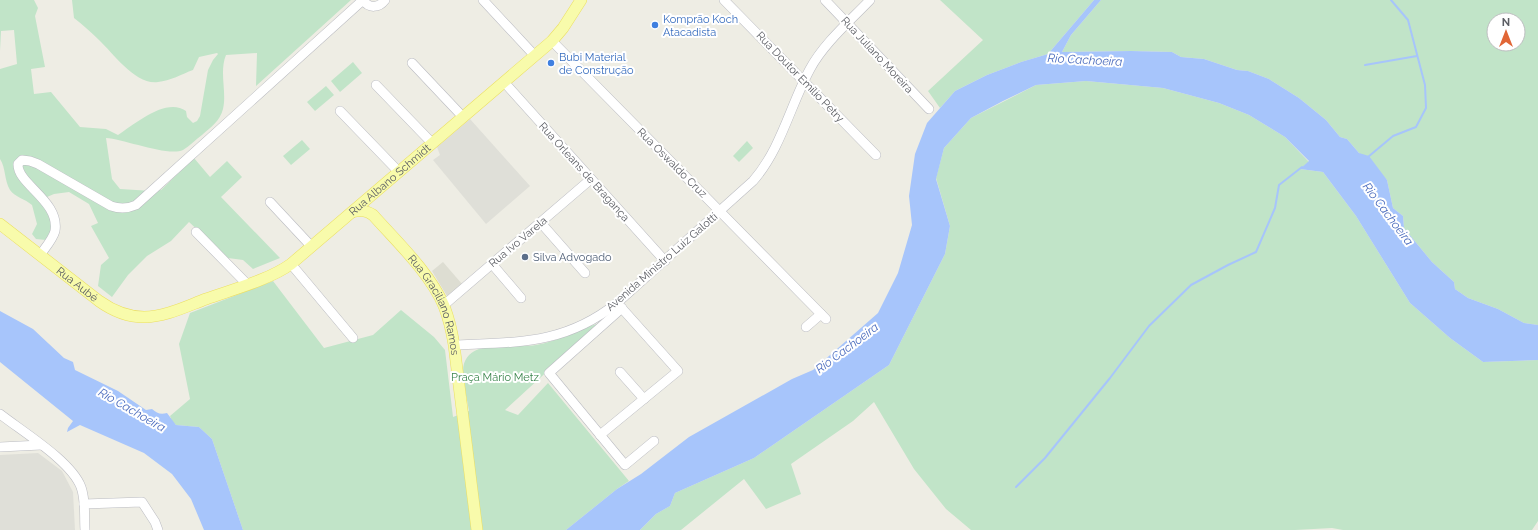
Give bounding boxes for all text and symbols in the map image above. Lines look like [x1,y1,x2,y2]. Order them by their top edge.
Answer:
north arrow [1486,12,1526,52]
place label: Komprão Koch Atacadista [663,13,738,39]
street label: Rua Juliano Moreira [838,14,916,96]
text: N [1502,16,1510,29]
marker: Komprão Koch Atacadista [650,20,660,30]
street label: Rua Doutor Emílio Petry [753,29,847,125]
place label: Bubi Material de Construção [559,51,634,77]
water label: Rio Cachoeira [1047,51,1123,69]
marker: Bubi Material de Construção [546,58,556,68]
street label: Rua Orleans de Bragança [536,120,632,224]
street label: Rua Oswaldo Cruz [634,125,710,201]
street label: Rua Albano Schmidt [346,141,433,218]
water label: Rio Cachoeira [1360,180,1416,248]
street label: Avenida Ministro Luiz Galotti [604,210,720,314]
street label: Rua Ivo Varela [486,214,550,270]
place label: Silva Advogado [533,251,612,264]
street label: Rua Graciliano Ramos [405,252,462,356]
marker: Silva Advogado [520,252,530,262]
street label: Rua Aubé [54,264,101,305]
water label: Rio Cachoeira [813,320,881,376]
park label: Praça Mário Metz [451,371,539,384]
water label: Rio Cachoeira [96,385,168,435]

